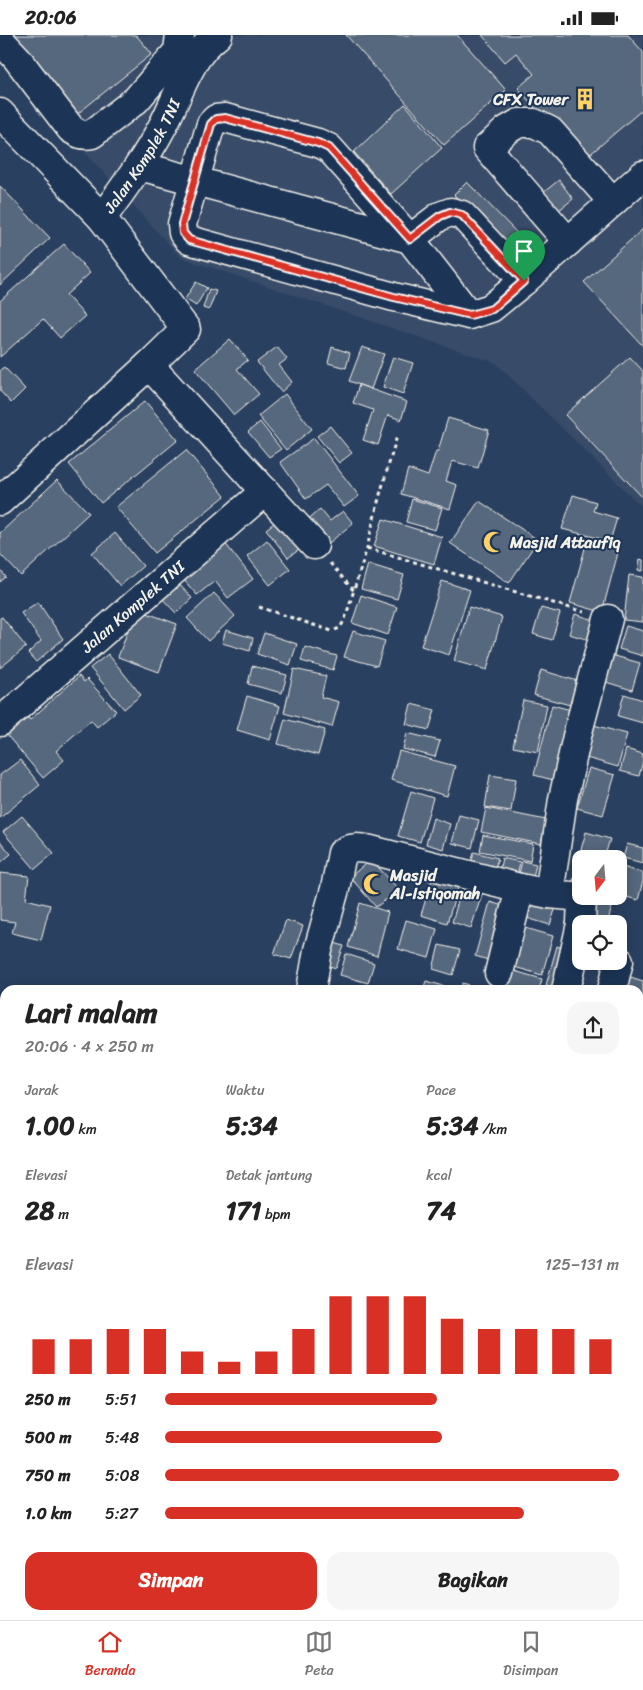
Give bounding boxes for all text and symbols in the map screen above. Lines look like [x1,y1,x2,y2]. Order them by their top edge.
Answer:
text: 20:06 [25,1,77,34]
place label: CFX Tower [492,85,569,114]
building icon: CFX Tower [572,86,598,112]
street label: Jalan Komplek TNI [95,93,189,220]
pin [503,230,545,281]
icon: arrive [510,237,538,265]
place label: Masjid Attaufiq [509,528,621,557]
mosque icon: Masjid Attaufiq [481,529,507,555]
street label: Jalan Komplek TNI [74,552,193,661]
north arrow [572,850,628,905]
map controls [572,850,627,970]
place label: Masjid Al-Istiqomah [389,861,481,908]
mosque icon: Masjid Al-Istiqomah [361,871,387,897]
button: locate [572,915,627,970]
text: Lari malam [25,988,158,1037]
button: share [567,1002,619,1054]
text: 20:06 · 4 × 250 m [25,1032,154,1061]
text: Jarak [25,1078,59,1103]
text: Waktu [226,1078,265,1103]
text: Pace [426,1078,456,1103]
text: 1.00 [25,1103,75,1148]
text: 5:34 [226,1103,278,1148]
text: 5:34 [426,1103,479,1148]
text: km [75,1117,97,1142]
text: /km [479,1117,507,1142]
text: Elevasi [25,1163,67,1188]
text: Detak jantung [226,1163,312,1188]
text: kcal [426,1163,452,1188]
text: 28 [25,1188,55,1233]
text: 171 [226,1188,261,1233]
text: 74 [426,1188,456,1233]
text: m [55,1202,69,1227]
text: bpm [261,1202,291,1227]
text: Elevasi [25,1250,73,1279]
text: 125–131 m [545,1250,619,1279]
text: 250 m [25,1385,71,1414]
text: 5:51 [105,1385,136,1414]
text: 500 m [25,1423,71,1452]
text: 5:48 [105,1423,139,1452]
text: 750 m [25,1461,70,1490]
text: 5:08 [105,1461,139,1490]
text: 1.0 km [25,1499,72,1528]
text: 5:27 [105,1499,138,1528]
button: Simpan [25,1552,317,1610]
button: Bagikan [327,1552,619,1610]
tab: Beranda [85,1628,135,1683]
tab: Peta [305,1628,334,1683]
tab: Disimpan [503,1628,558,1683]

